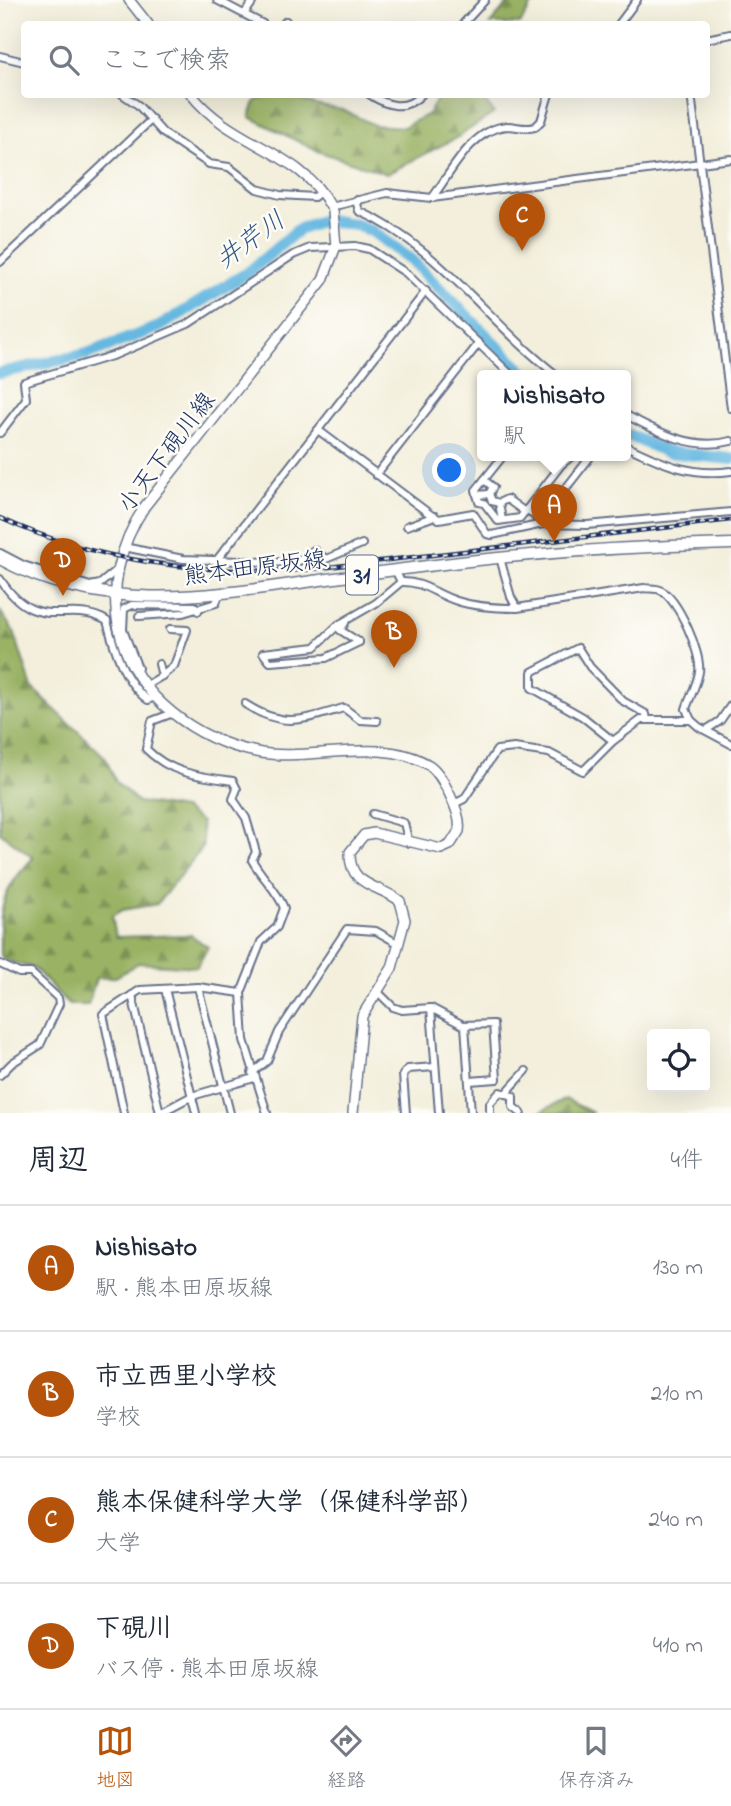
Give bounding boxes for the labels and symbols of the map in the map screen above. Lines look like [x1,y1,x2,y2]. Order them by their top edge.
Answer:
pin: C [499,193,545,251]
water label: 井芹川 [209,203,294,280]
street label: 小天下硯川線 [111,385,225,522]
your location [432,453,466,487]
pin: A [531,484,577,542]
pin: D [40,538,86,596]
street label: 熊本田原坂線 [182,543,329,596]
road number: 31 [346,555,378,594]
pin: B [371,610,417,668]

